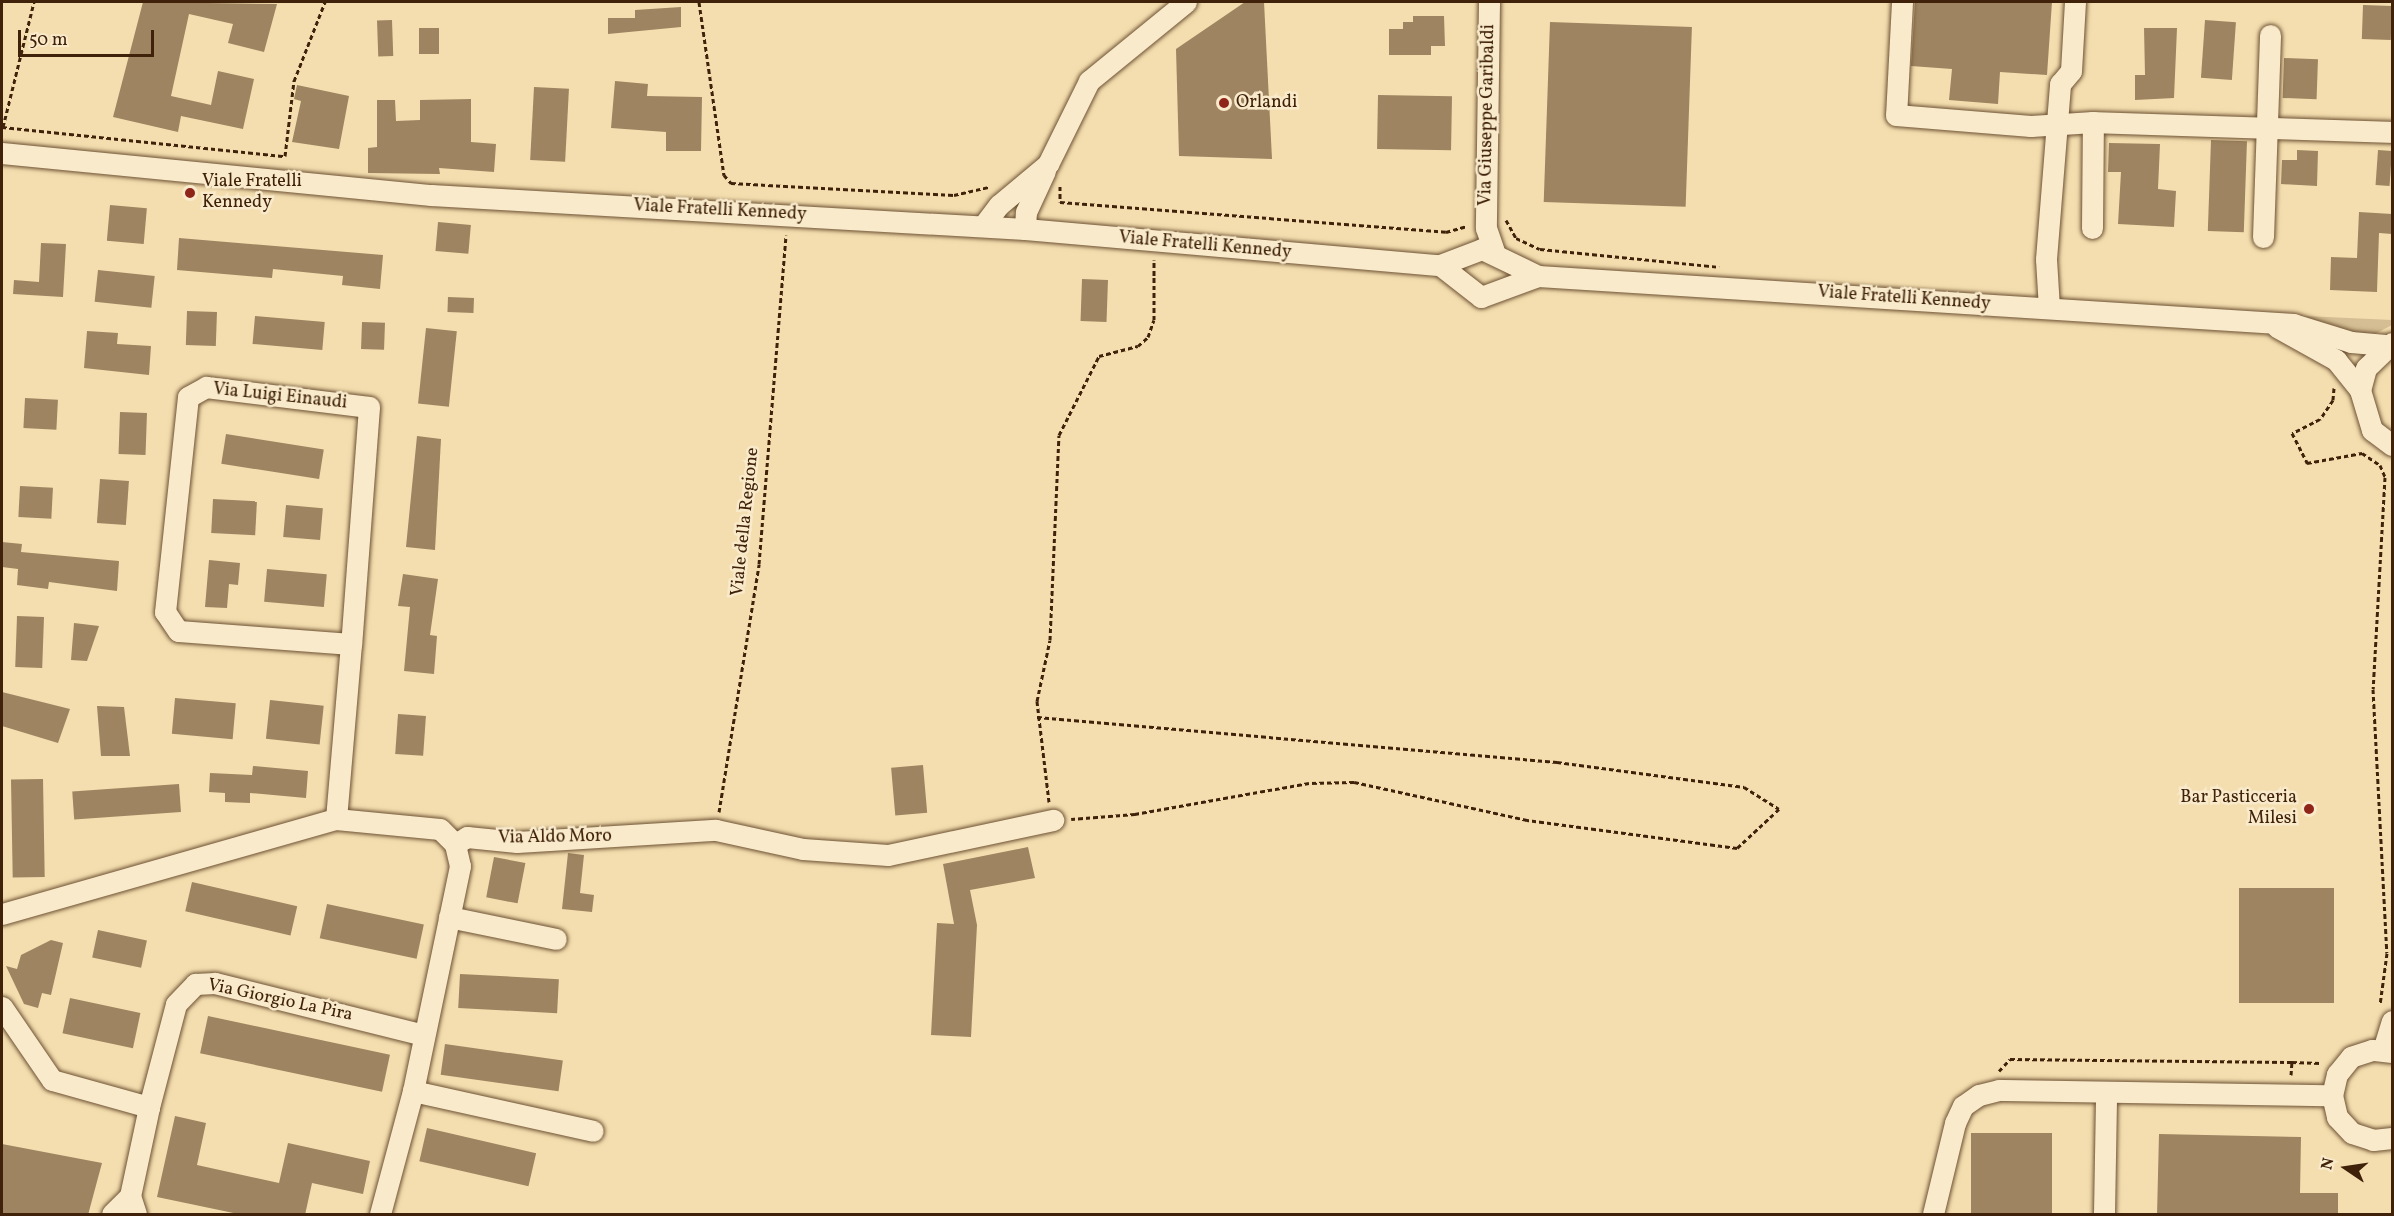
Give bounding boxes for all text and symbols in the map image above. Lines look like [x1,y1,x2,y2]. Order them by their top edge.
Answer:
scale bar [21,18,158,56]
street label: Via Giuseppe Garibaldi [1476,24,1500,206]
text: 50 m [29,28,68,53]
place label: Orlandi [1236,92,1297,114]
marker: Orlandi [1217,96,1231,110]
place label: Viale Fratelli Kennedy [202,172,302,214]
marker: Viale Fratelli Kennedy [183,186,197,200]
street label: Viale Fratelli Kennedy [633,196,807,226]
street label: Viale Fratelli Kennedy [1118,228,1292,264]
street label: Viale Fratelli Kennedy [1817,282,1991,316]
street label: Via Luigi Einaudi [212,379,348,415]
street label: Viale della Regione [727,447,765,597]
place label: Bar Pasticceria Milesi [2180,788,2297,830]
marker: Bar Pasticceria Milesi [2302,802,2316,816]
street label: Via Aldo Moro [498,826,612,850]
street label: Via Giorgio La Pira [205,975,355,1027]
north arrow [2316,1138,2376,1198]
text: N [2316,1156,2340,1172]

